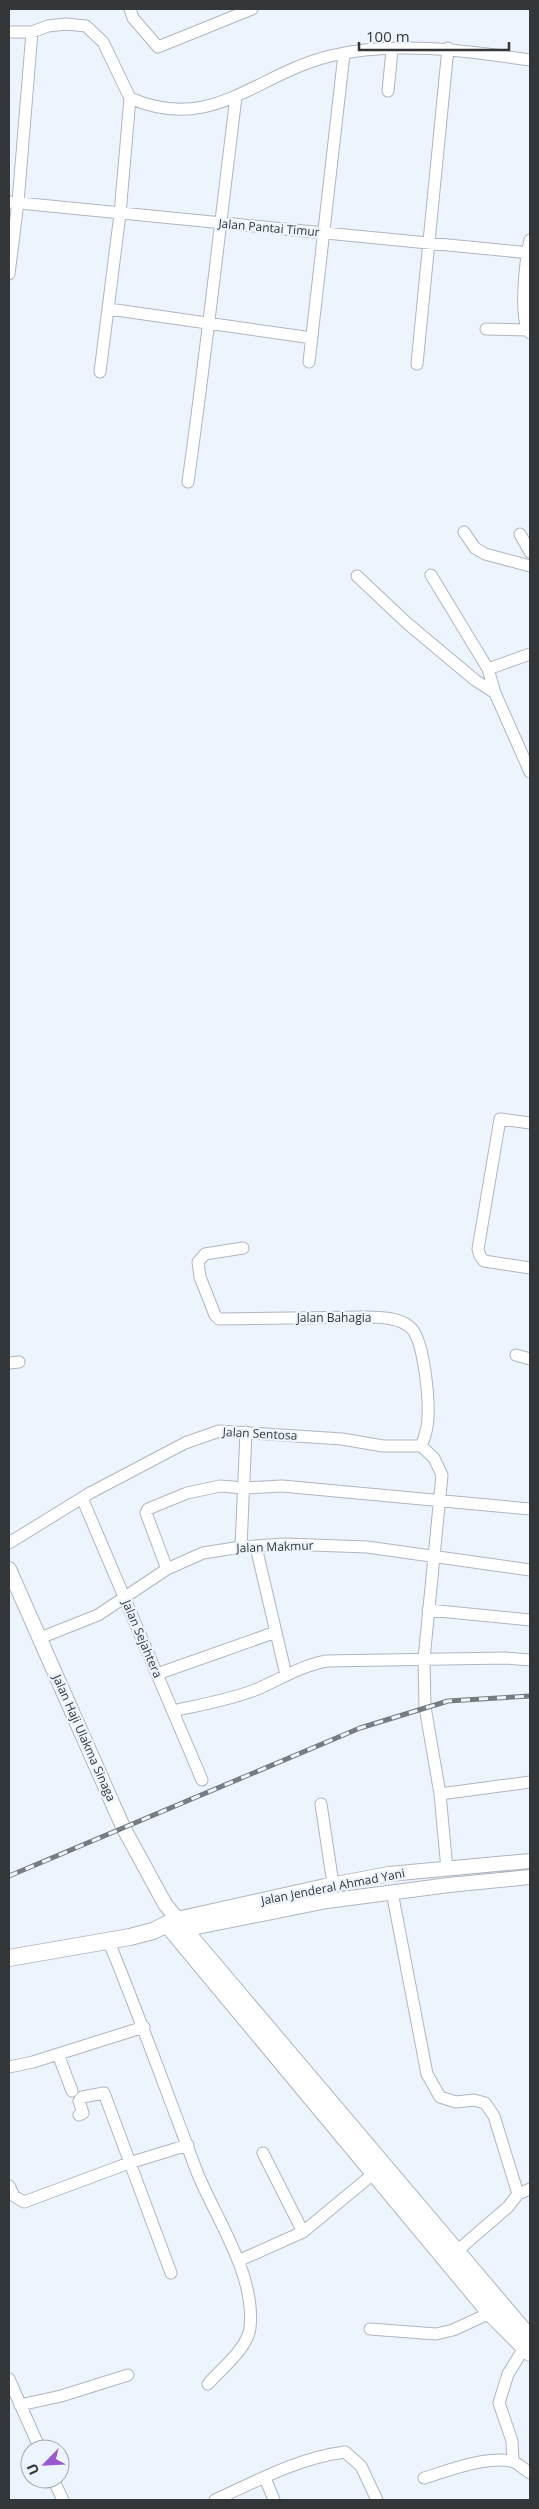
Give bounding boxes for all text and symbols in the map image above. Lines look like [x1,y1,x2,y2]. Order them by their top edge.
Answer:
scale bar [359,20,509,52]
text: 100 m [366,26,410,46]
street label: Jalan Pantai Timur [217,215,320,240]
street label: Jalan Bahagia [296,1309,371,1326]
street label: Jalan Sentosa [221,1423,298,1444]
street label: Jalan Makmur [235,1537,314,1556]
street label: Jalan Sejahtera [118,1596,167,1680]
street label: Jalan Haji Ulakma Sinaga [48,1671,120,1804]
street label: Jalan Jenderal Ahmad Yani [259,1864,406,1909]
north arrow [20,2439,70,2489]
text: U [22,2461,44,2478]

